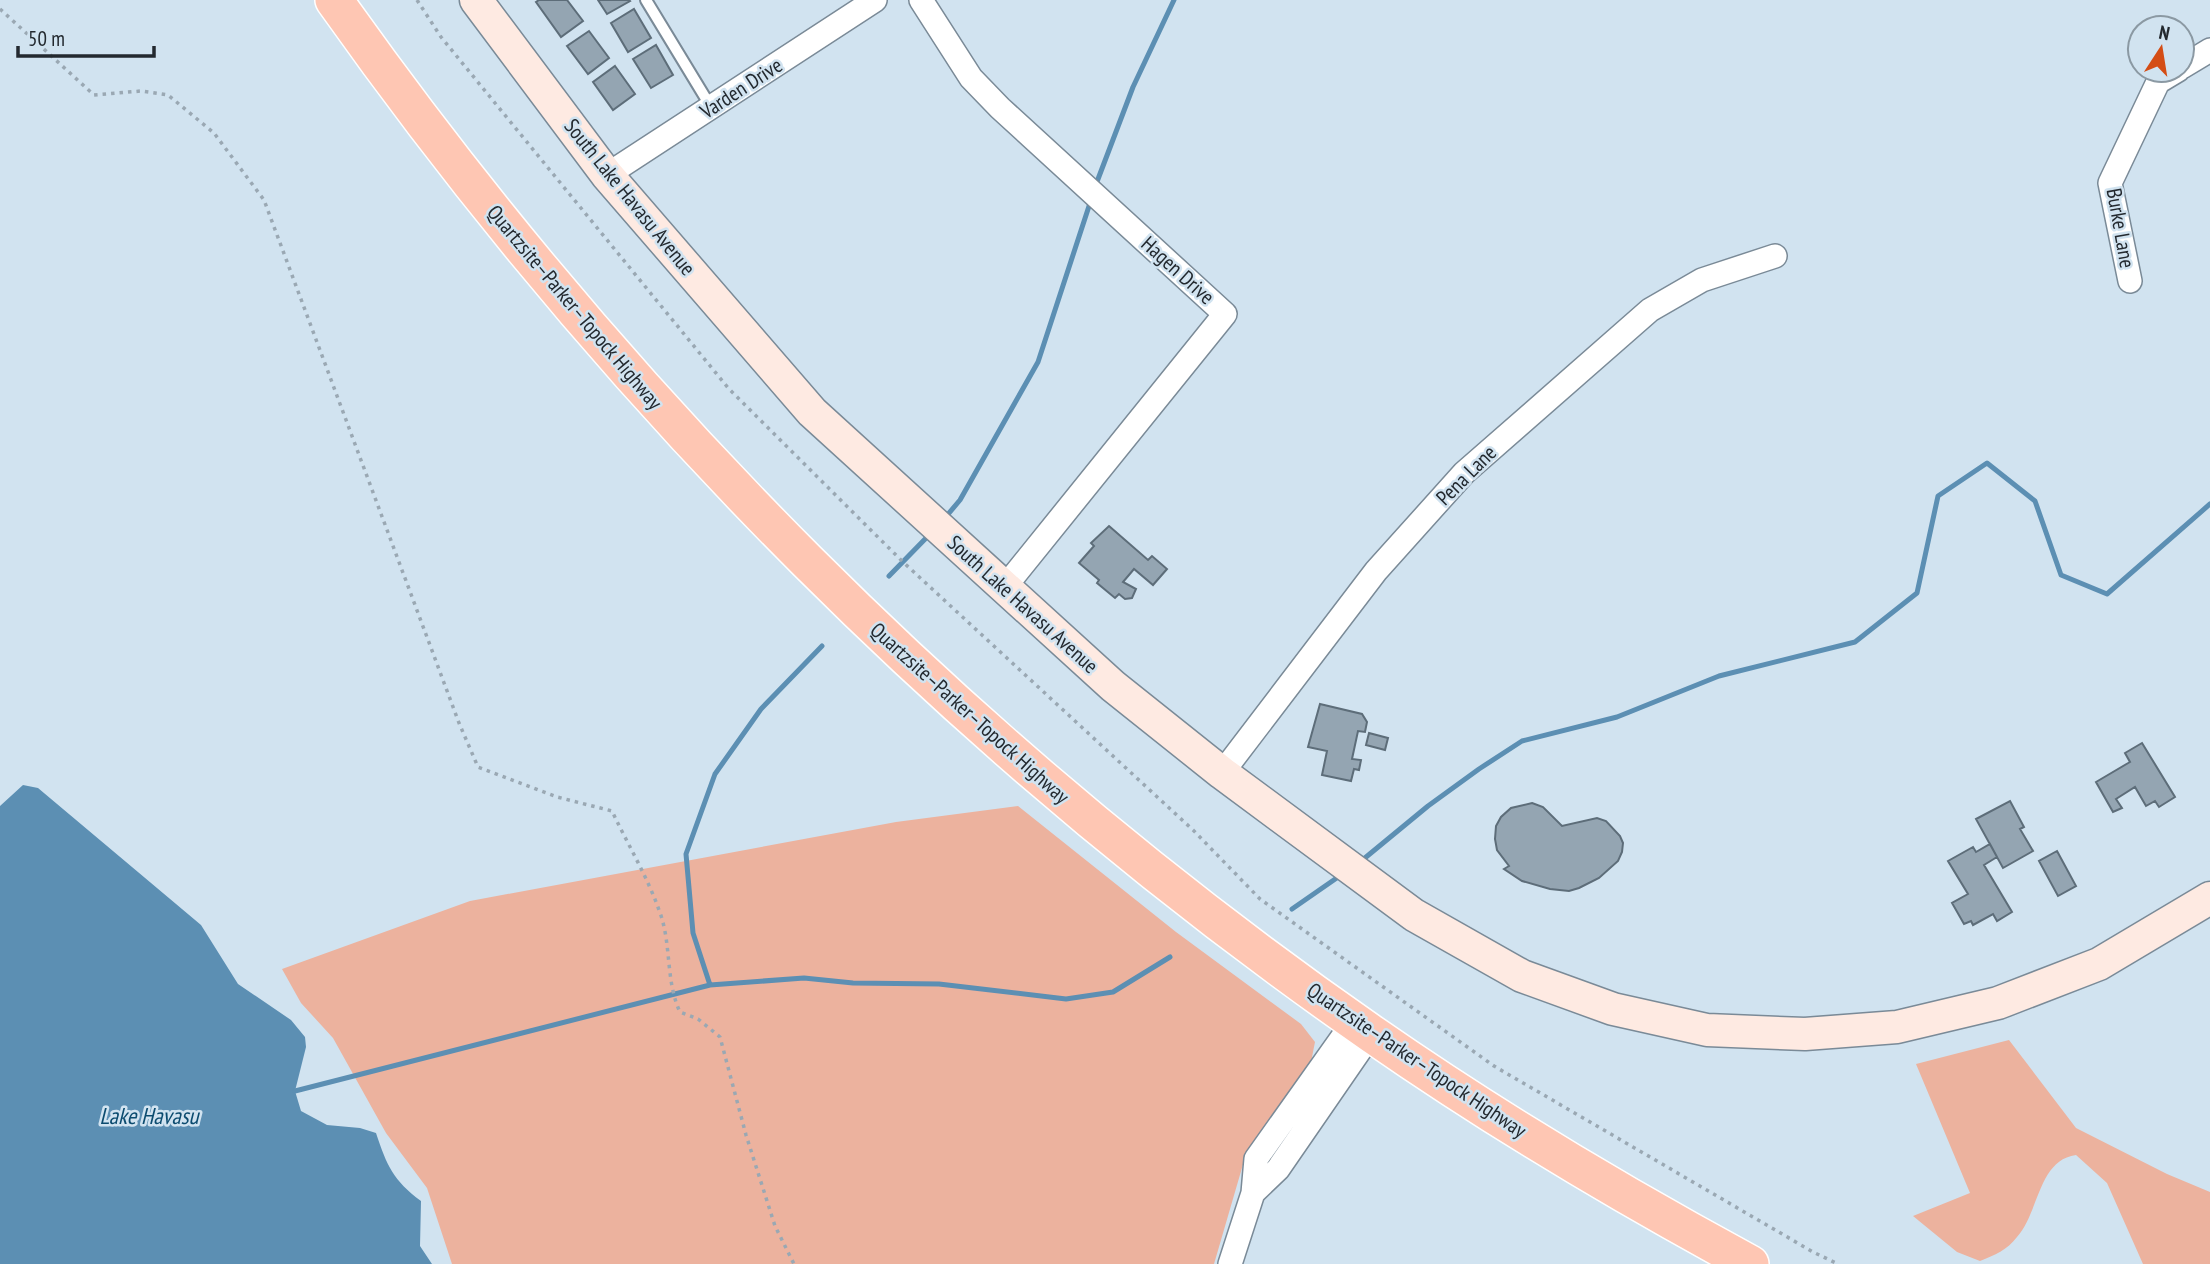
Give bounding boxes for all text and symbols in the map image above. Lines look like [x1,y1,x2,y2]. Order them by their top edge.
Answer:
scale bar [18,14,154,58]
north arrow [2126,14,2196,84]
text: N [2157,20,2172,45]
text: 50 m [28,25,65,52]
street label: Varden Drive [694,51,787,125]
street label: South Lake Havasu Avenue [558,113,702,281]
street label: Burke Lane [2101,186,2141,270]
street label: Quartzsite–Parker–Topock Highway [481,199,669,415]
street label: Hagen Drive [1136,230,1220,310]
street label: Pena Lane [1430,439,1502,511]
street label: South Lake Havasu Avenue [942,529,1104,679]
street label: Quartzsite–Parker–Topock Highway [865,616,1075,810]
street label: Quartzsite–Parker–Topock Highway [1302,976,1532,1144]
water label: Lake Havasu [100,1101,200,1130]

